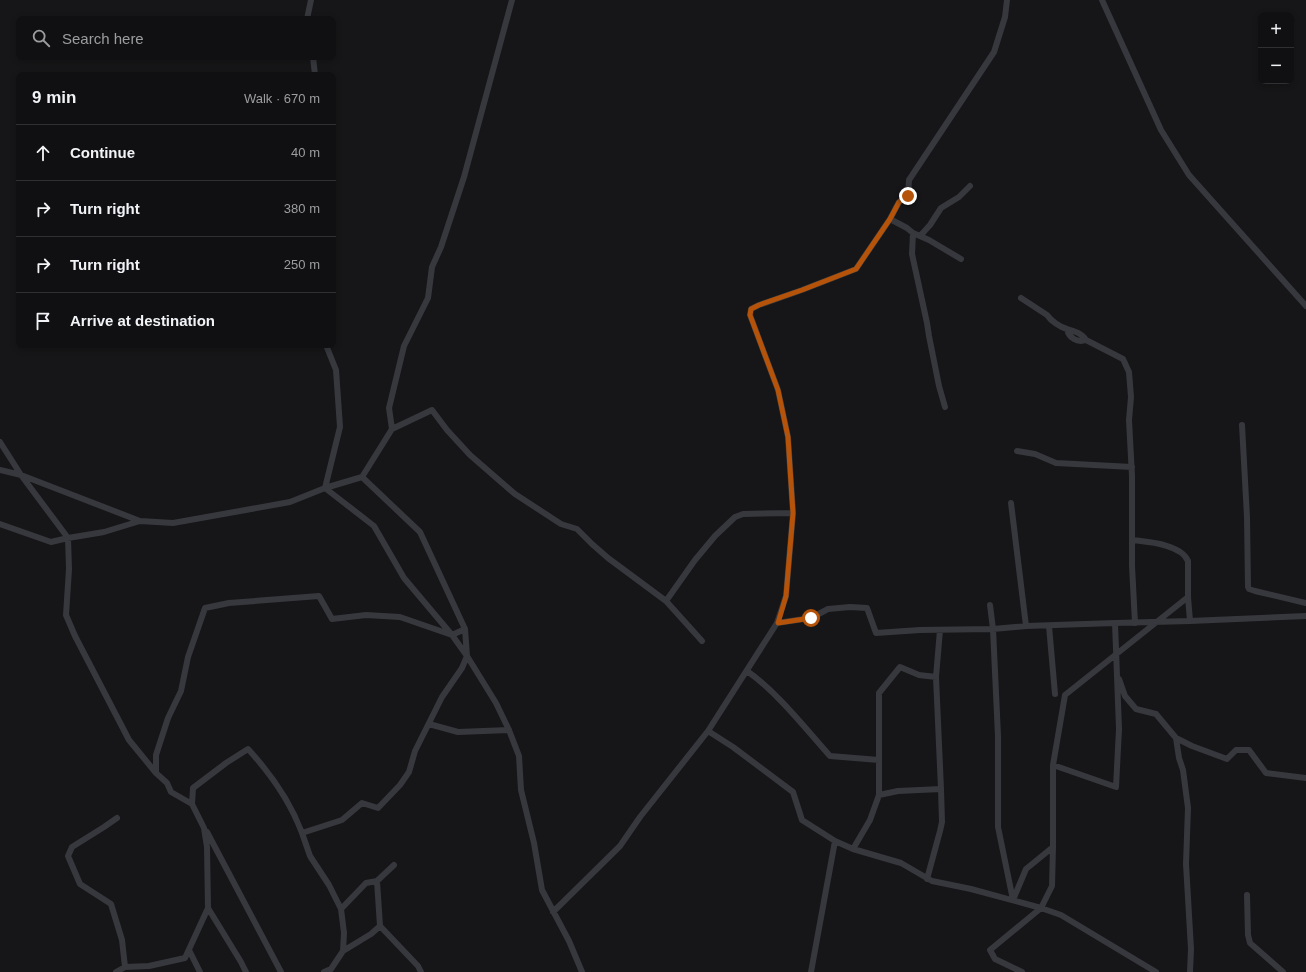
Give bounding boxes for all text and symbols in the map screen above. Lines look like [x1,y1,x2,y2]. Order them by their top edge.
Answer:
map controls [1258,12,1294,84]
button: + [1258,12,1294,48]
search box [16,16,336,60]
icon: search [30,27,52,49]
text: Search here [62,30,144,47]
button: − [1258,48,1294,84]
text: 9 min [32,88,76,107]
text: Walk · 670 m [244,91,320,106]
icon: ahead [32,142,54,164]
text: Continue [70,144,135,161]
text: 40 m [291,145,320,160]
route end [899,187,917,205]
icon: right [32,198,54,220]
text: Turn right [70,200,140,217]
text: 380 m [284,201,320,216]
icon: right [32,254,54,276]
text: Turn right [70,256,140,273]
text: 250 m [284,257,320,272]
icon: arrive [32,310,54,332]
text: Arrive at destination [70,312,215,329]
route start [802,609,820,627]

